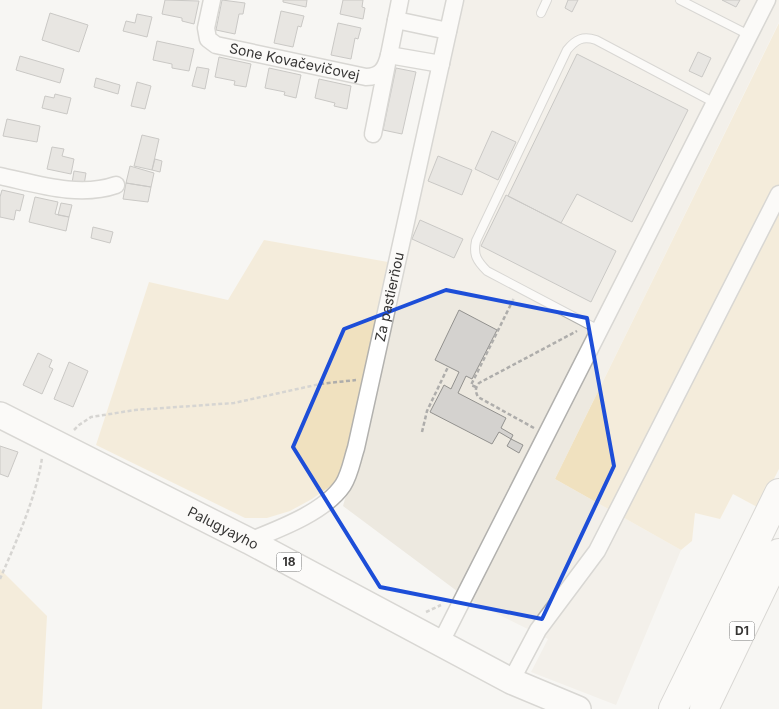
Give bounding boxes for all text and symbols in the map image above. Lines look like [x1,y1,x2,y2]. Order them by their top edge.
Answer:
street label: Sone Kovačevičovej [228,39,361,83]
street label: Za pastierňou [371,250,407,343]
street label: Palugyayho [185,502,262,553]
road number: 18 [276,552,302,572]
road number: D1 [730,622,754,640]

